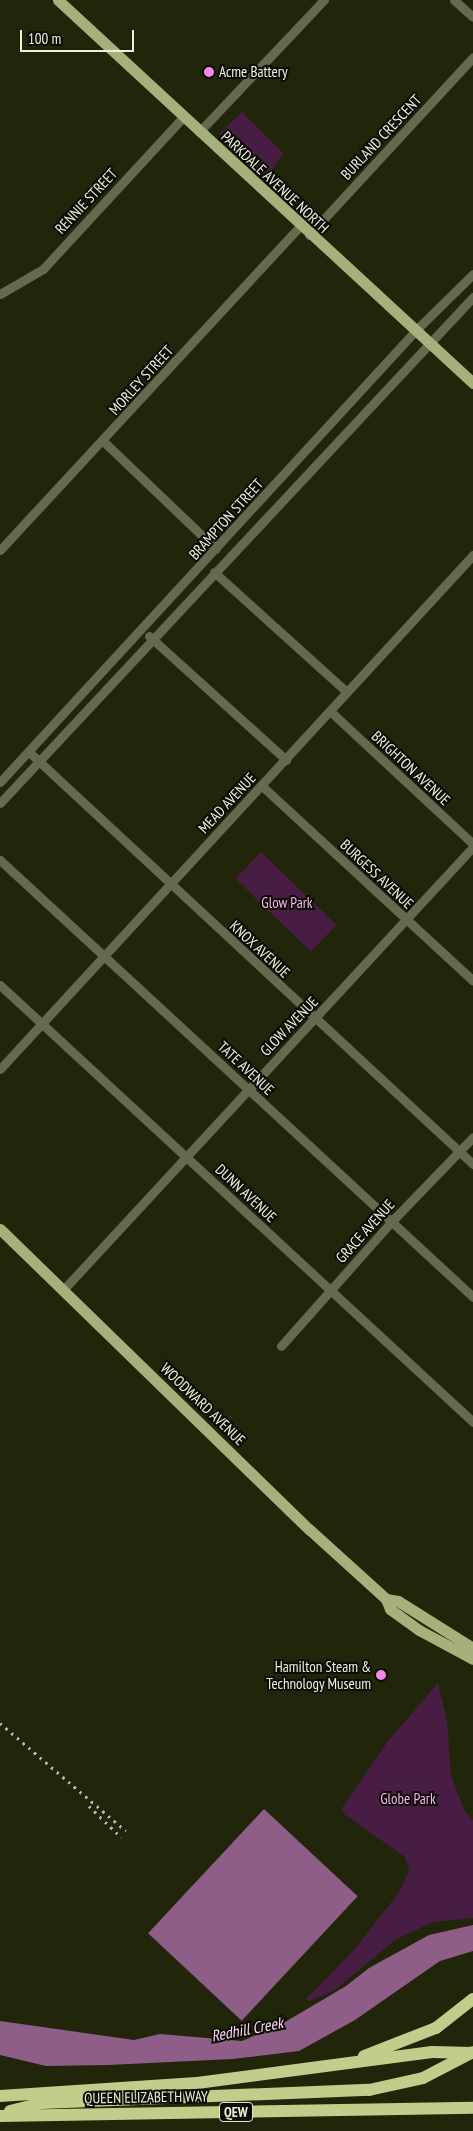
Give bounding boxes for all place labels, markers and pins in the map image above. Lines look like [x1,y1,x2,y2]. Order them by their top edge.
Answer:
place label: Acme Battery [219,63,288,81]
marker: Acme Battery [203,66,215,78]
place label: Hamilton Steam & Technology Museum [266,1657,371,1692]
marker: Hamilton Steam & Technology Museum [375,1669,387,1681]

